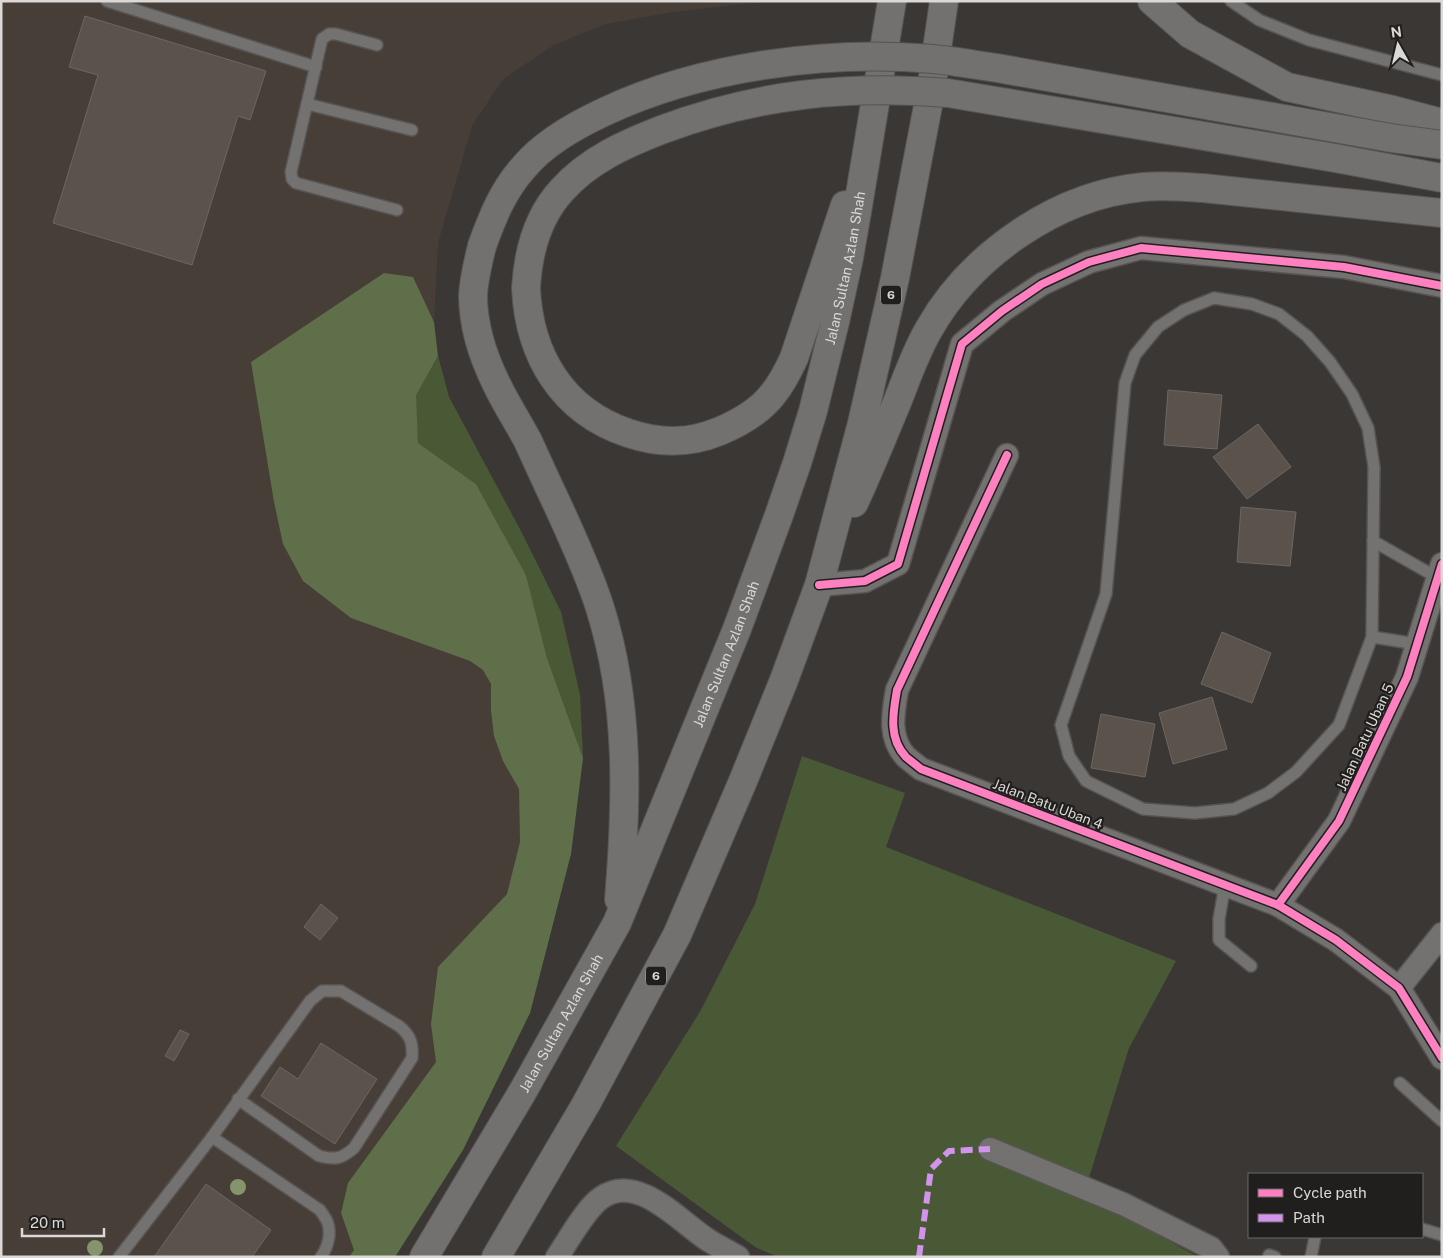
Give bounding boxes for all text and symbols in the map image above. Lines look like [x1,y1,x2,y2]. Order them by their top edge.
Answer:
north arrow [1373,20,1423,70]
text: N [1390,23,1403,41]
street label: Jalan Sultan Azlan Shah [822,190,868,346]
road number: 6 [881,286,901,304]
street label: Jalan Sultan Azlan Shah [690,579,762,730]
street label: Jalan Batu Uban 5 [1333,681,1397,793]
street label: Jalan Batu Uban 4 [991,776,1105,832]
street label: Jalan Sultan Azlan Shah [516,951,606,1095]
road number: 6 [646,966,666,986]
legend [1248,1173,1423,1238]
text: Cycle path [1293,1184,1367,1201]
scale bar [22,1206,105,1238]
text: Path [1293,1209,1325,1226]
text: 20 m [30,1214,65,1231]

